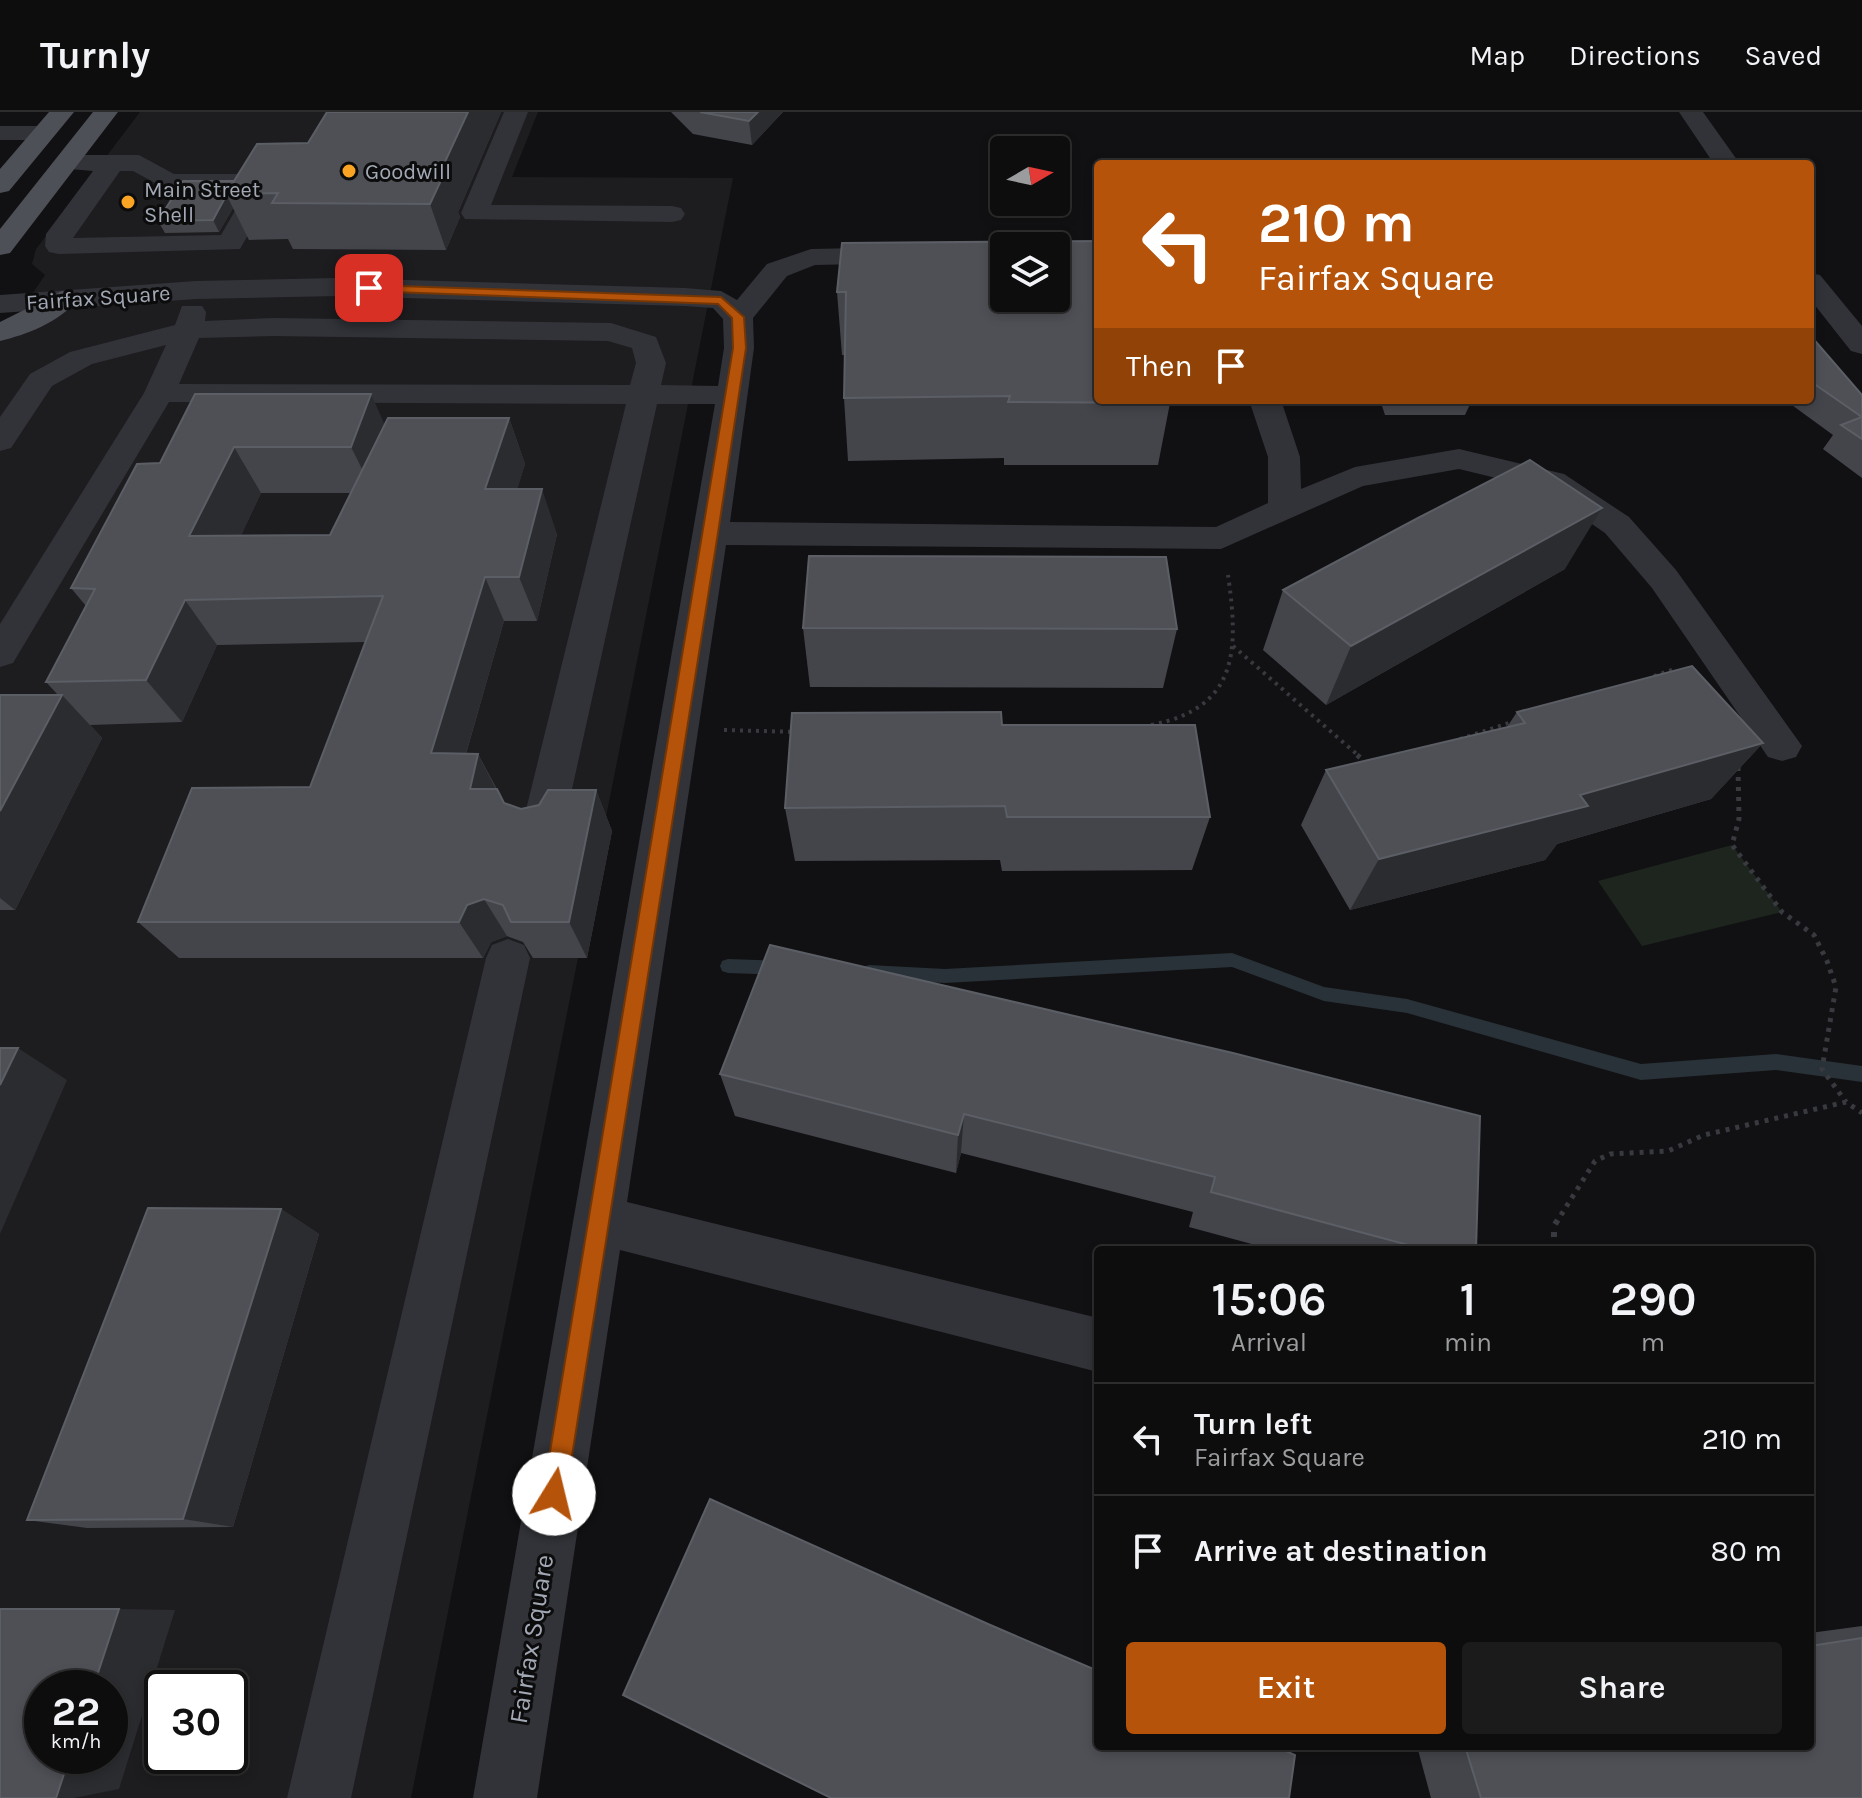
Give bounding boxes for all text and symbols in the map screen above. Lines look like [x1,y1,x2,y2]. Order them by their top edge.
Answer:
text: Turnly [40,33,150,78]
text: Map [1470,39,1525,72]
text: Directions [1569,39,1701,72]
text: Saved [1745,39,1822,72]
north arrow [990,136,1070,216]
map controls [990,136,1070,312]
place label: Goodwill [365,159,451,185]
marker: Goodwill [340,162,358,180]
place label: Main Street Shell [144,177,260,228]
text: 210 m [1258,190,1415,255]
icon: left [1126,192,1230,296]
marker: Main Street Shell [119,193,137,211]
button: layers [990,232,1070,312]
pin [335,254,403,322]
text: Fairfax Square [1258,257,1495,299]
icon: arrive [347,266,391,310]
street label: Fairfax Square [25,280,171,316]
icon: arrive [1209,344,1253,388]
text: Then [1126,348,1193,384]
text: 15:06 [1211,1271,1327,1327]
text: 1 [1460,1271,1476,1327]
text: 290 [1609,1271,1697,1327]
text: Arrival [1231,1327,1307,1358]
text: min [1444,1327,1492,1358]
text: m [1641,1327,1665,1358]
text: Turn left [1194,1406,1312,1442]
icon: left [1126,1417,1170,1461]
text: 210 m [1702,1421,1782,1457]
text: Fairfax Square [1194,1442,1365,1473]
position arrow [512,1452,596,1536]
icon: arrive [1126,1529,1170,1573]
text: Arrive at destination [1194,1533,1488,1569]
text: 80 m [1711,1533,1782,1569]
street label: Fairfax Square [503,1552,560,1726]
button: Exit [1126,1642,1446,1734]
button: Share [1462,1642,1782,1734]
speed limit sign: 30 [144,1670,248,1774]
text: 22 [52,1688,100,1735]
text: km/h [51,1730,101,1753]

